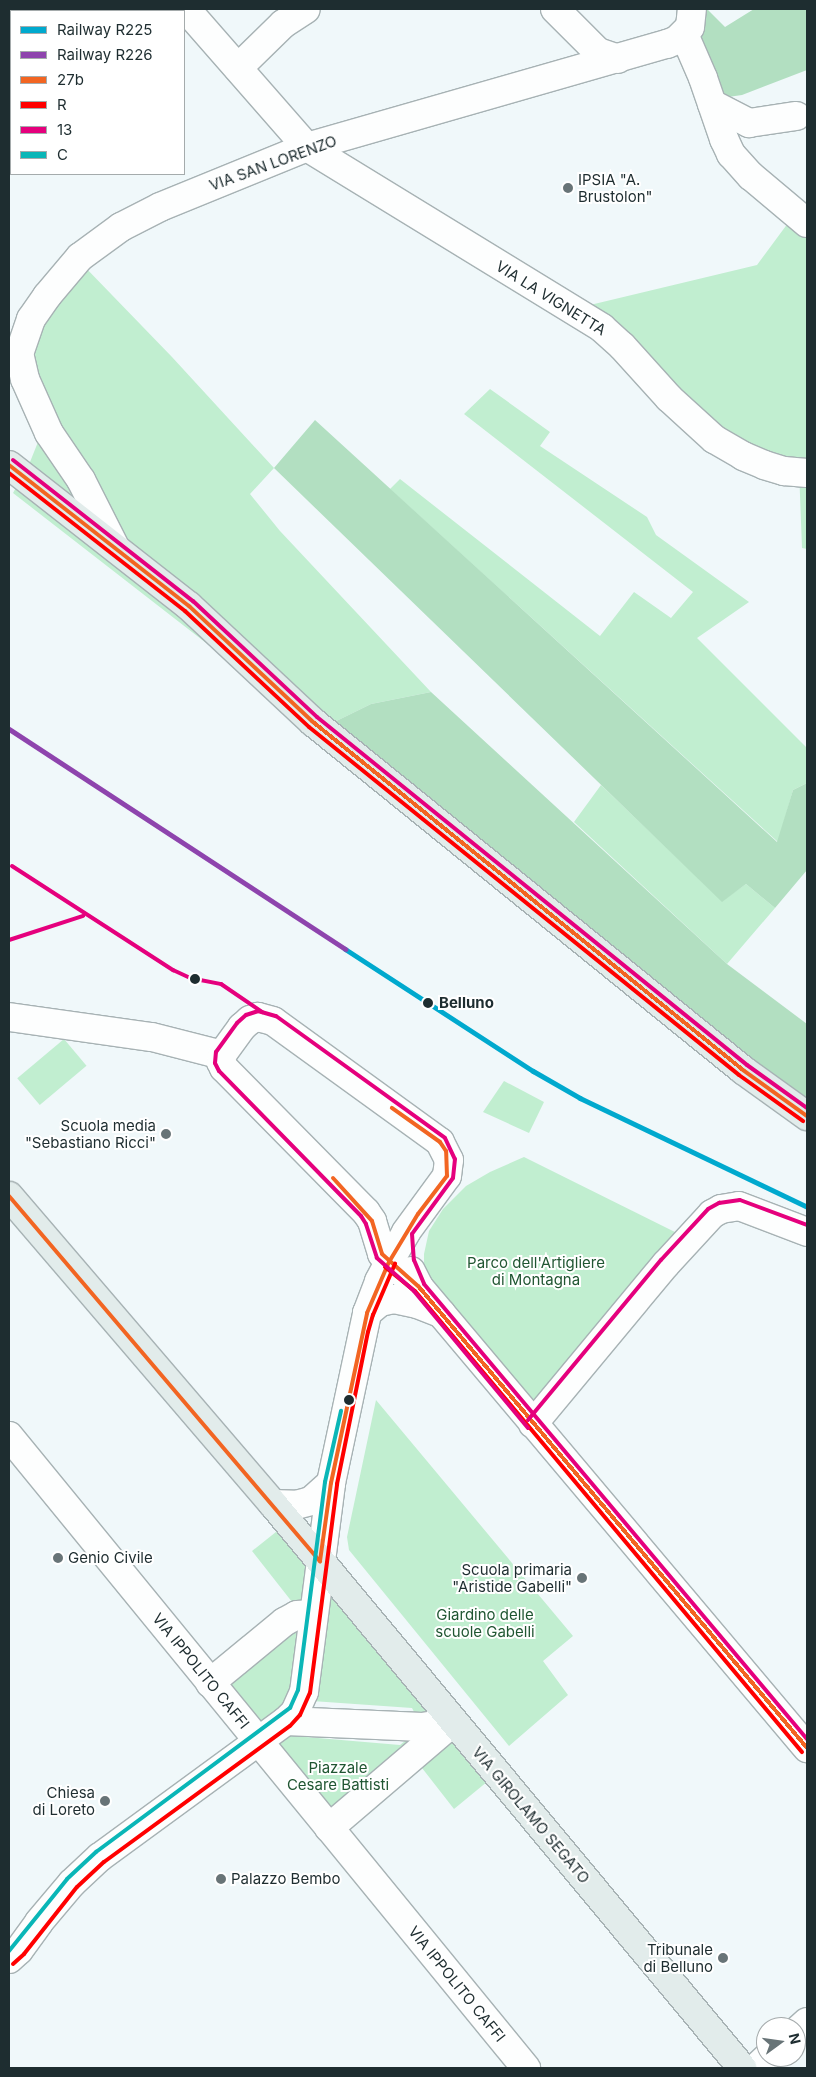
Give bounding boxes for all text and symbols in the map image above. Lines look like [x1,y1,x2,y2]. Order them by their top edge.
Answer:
legend [10,10,185,175]
text: Railway R225 [57,20,152,39]
text: Railway R226 [57,45,153,64]
text: 27b [57,70,84,89]
text: R [57,95,67,114]
text: 13 [57,120,72,139]
street label: VIA SAN LORENZO [207,132,339,194]
text: C [57,145,68,164]
place label: IPSIA "A. Brustolon" [578,170,652,205]
marker: IPSIA "A. Brustolon" [562,182,574,194]
street label: VIA LA VIGNETTA [493,257,609,339]
unlabelled marker [190,974,200,984]
place label: Belluno [439,994,494,1012]
marker: Belluno [421,996,435,1010]
place label: Scuola media "Sebastiano Ricci" [25,1116,156,1151]
marker: Scuola media "Sebastiano Ricci" [160,1128,172,1140]
park label: Parco dell'Artigliere di Montagna [467,1253,605,1288]
unlabelled marker [344,1395,354,1405]
place label: Genio Civile [68,1549,153,1567]
marker: Genio Civile [52,1552,64,1564]
place label: Scuola primaria "Aristide Gabelli" [452,1560,572,1595]
marker: Scuola primaria "Aristide Gabelli" [576,1572,588,1584]
park label: Giardino delle scuole Gabelli [435,1605,535,1640]
street label: VIA IPPOLITO CAFFI [149,1609,253,1733]
street label: VIA GIROLAMO SEGATO [469,1743,593,1887]
park label: Piazzale Cesare Battisti [287,1758,389,1793]
place label: Chiesa di Loreto [33,1783,95,1818]
marker: Chiesa di Loreto [99,1795,111,1807]
place label: Palazzo Bembo [231,1870,340,1888]
marker: Palazzo Bembo [215,1873,227,1885]
street label: VIA IPPOLITO CAFFI [405,1922,509,2046]
place label: Tribunale di Belluno [643,1940,713,1975]
marker: Tribunale di Belluno [717,1952,729,1964]
north arrow [756,2017,806,2067]
text: N [786,2031,805,2046]

